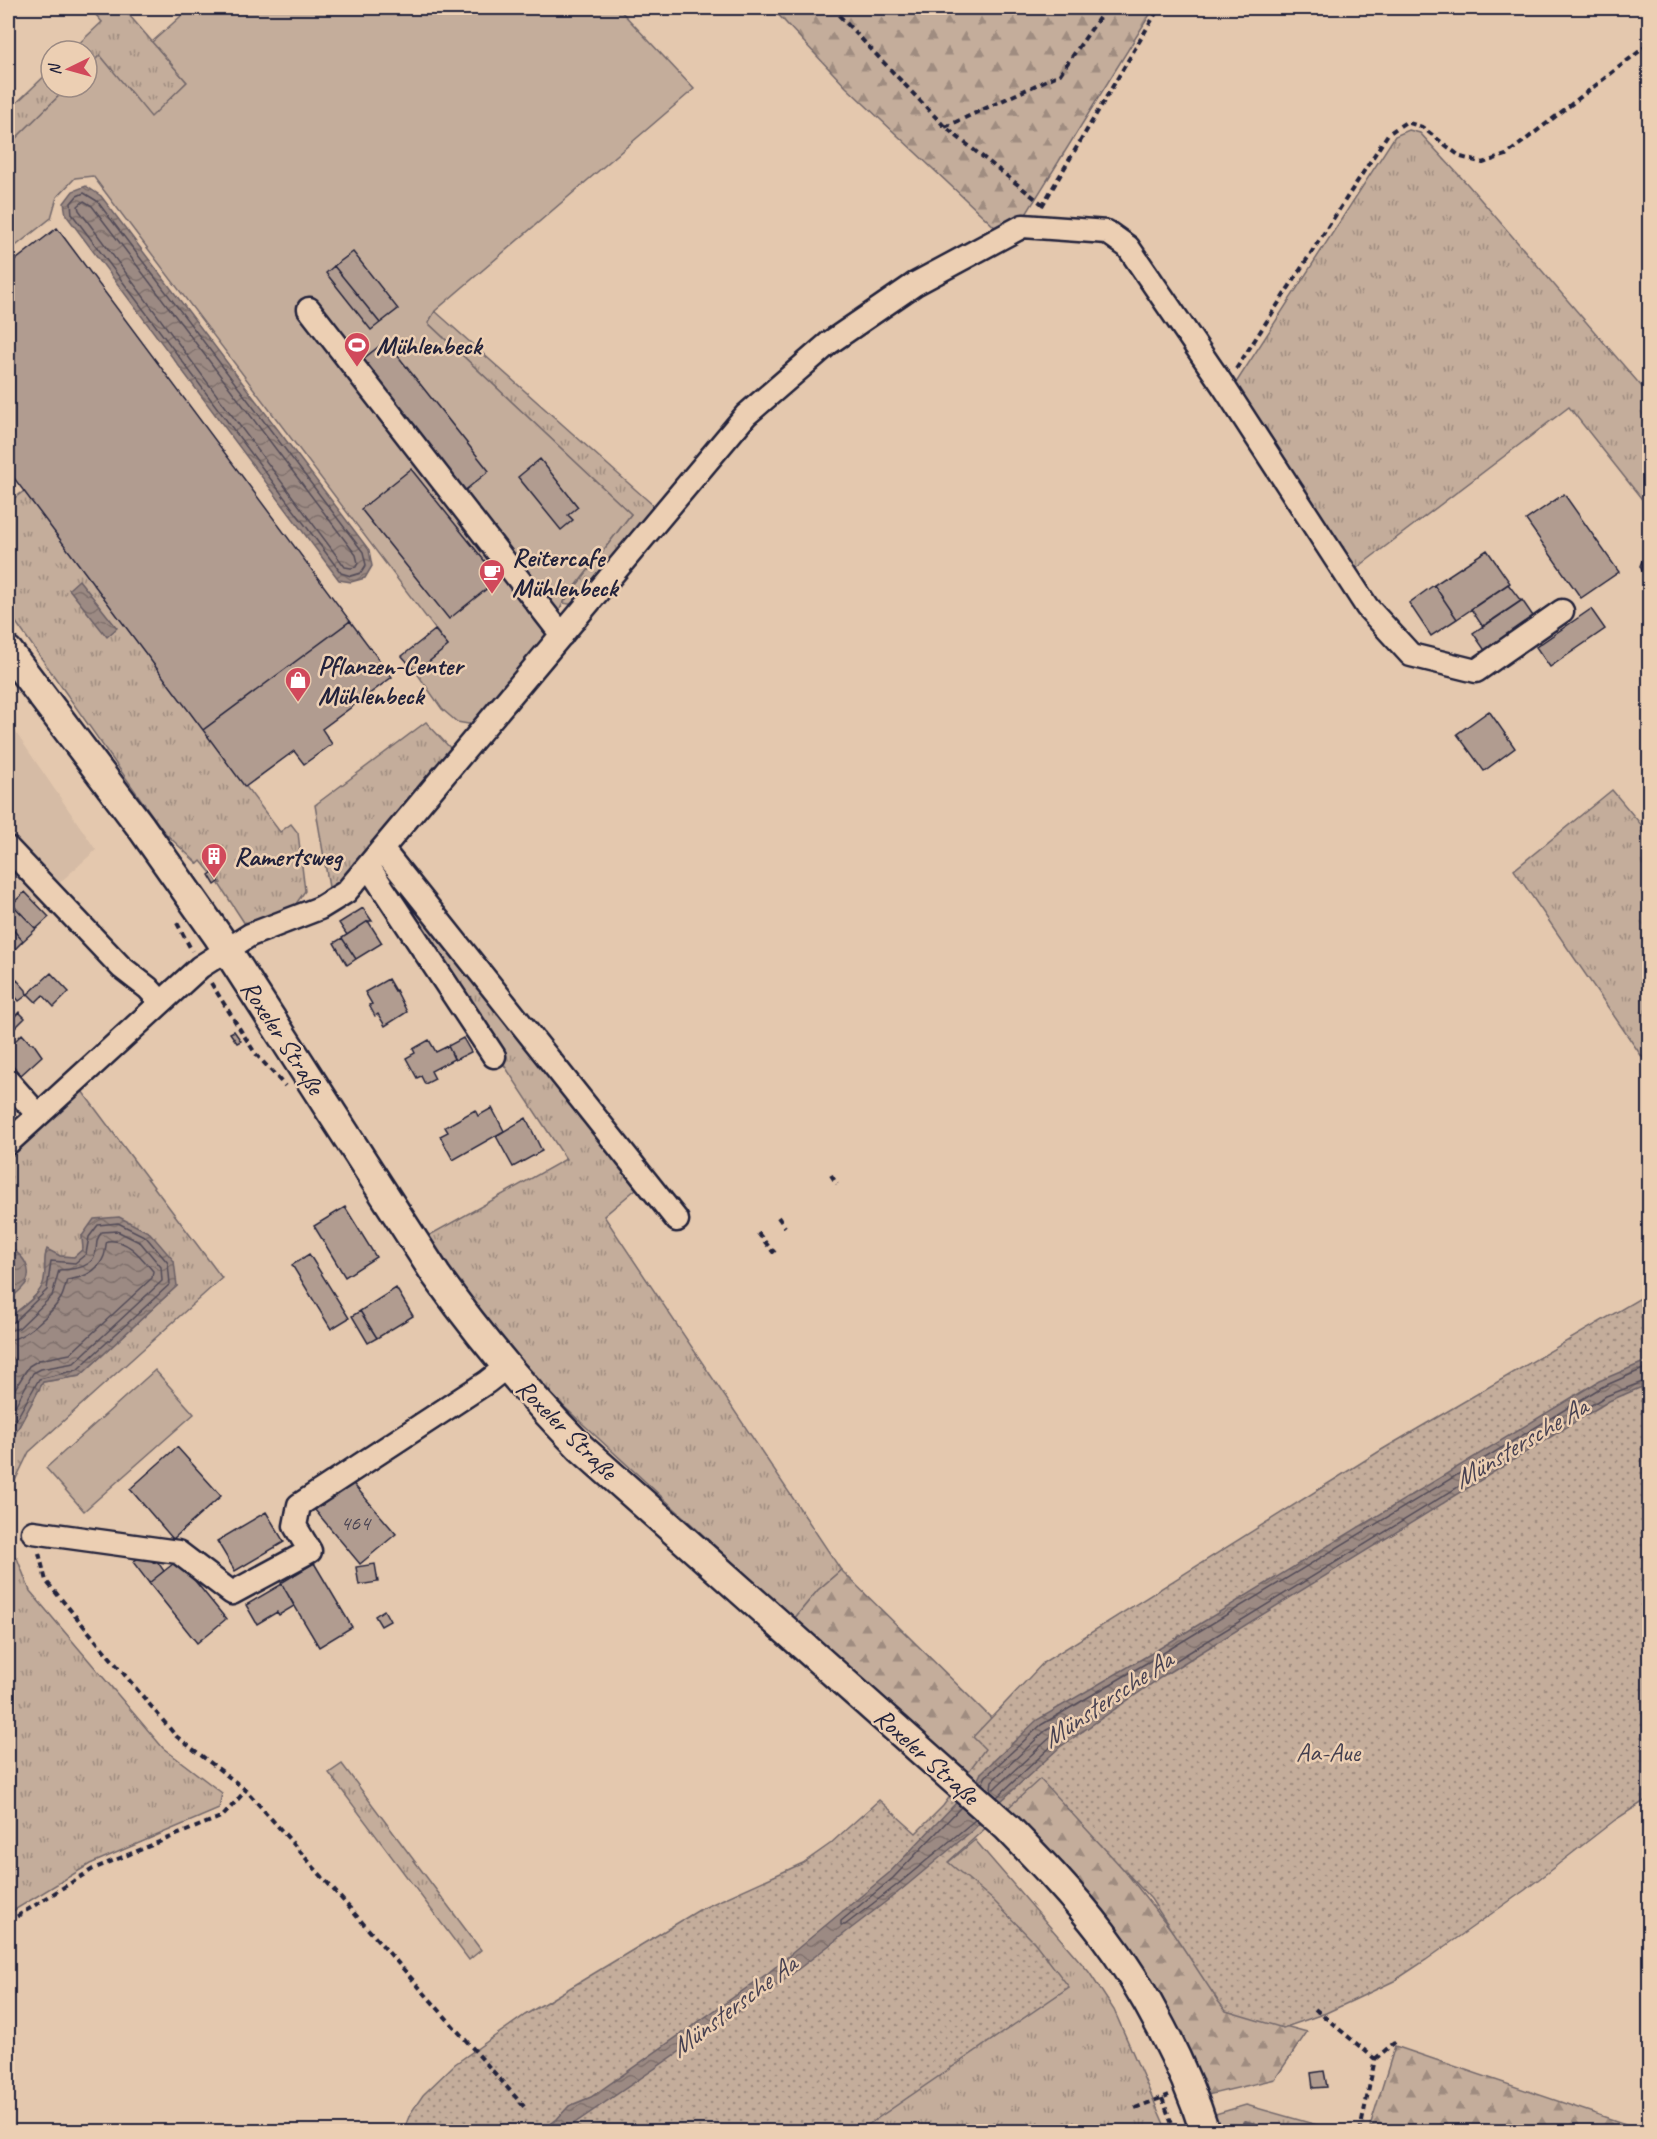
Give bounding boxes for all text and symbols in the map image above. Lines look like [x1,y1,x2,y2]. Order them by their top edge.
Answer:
north arrow [39,39,99,99]
text: N [44,61,65,76]
place label: Mühlenbeck [376,329,484,362]
sports icon: Mühlenbeck [342,330,372,368]
place label: Reitercafe Mühlenbeck [512,541,620,604]
cafe icon: Reitercafe Mühlenbeck [477,557,507,595]
place label: Pflanzen-Center Mühlenbeck [318,649,465,712]
shop icon: Pflanzen-Center Mühlenbeck [283,665,313,703]
place label: Ramertsweg [234,840,344,873]
building icon: Ramertsweg [199,841,229,879]
street label: Roxeler Straße [233,974,333,1103]
street label: Roxeler Straße [509,1372,626,1489]
water label: Münstersche Aa [1447,1388,1596,1496]
house number: 464 [340,1509,372,1537]
water label: Münstersche Aa [1035,1641,1181,1755]
street label: Roxeler Straße [867,1701,988,1814]
park label: Aa-Aue [1296,1736,1361,1769]
water label: Münstersche Aa [663,1946,805,2065]

